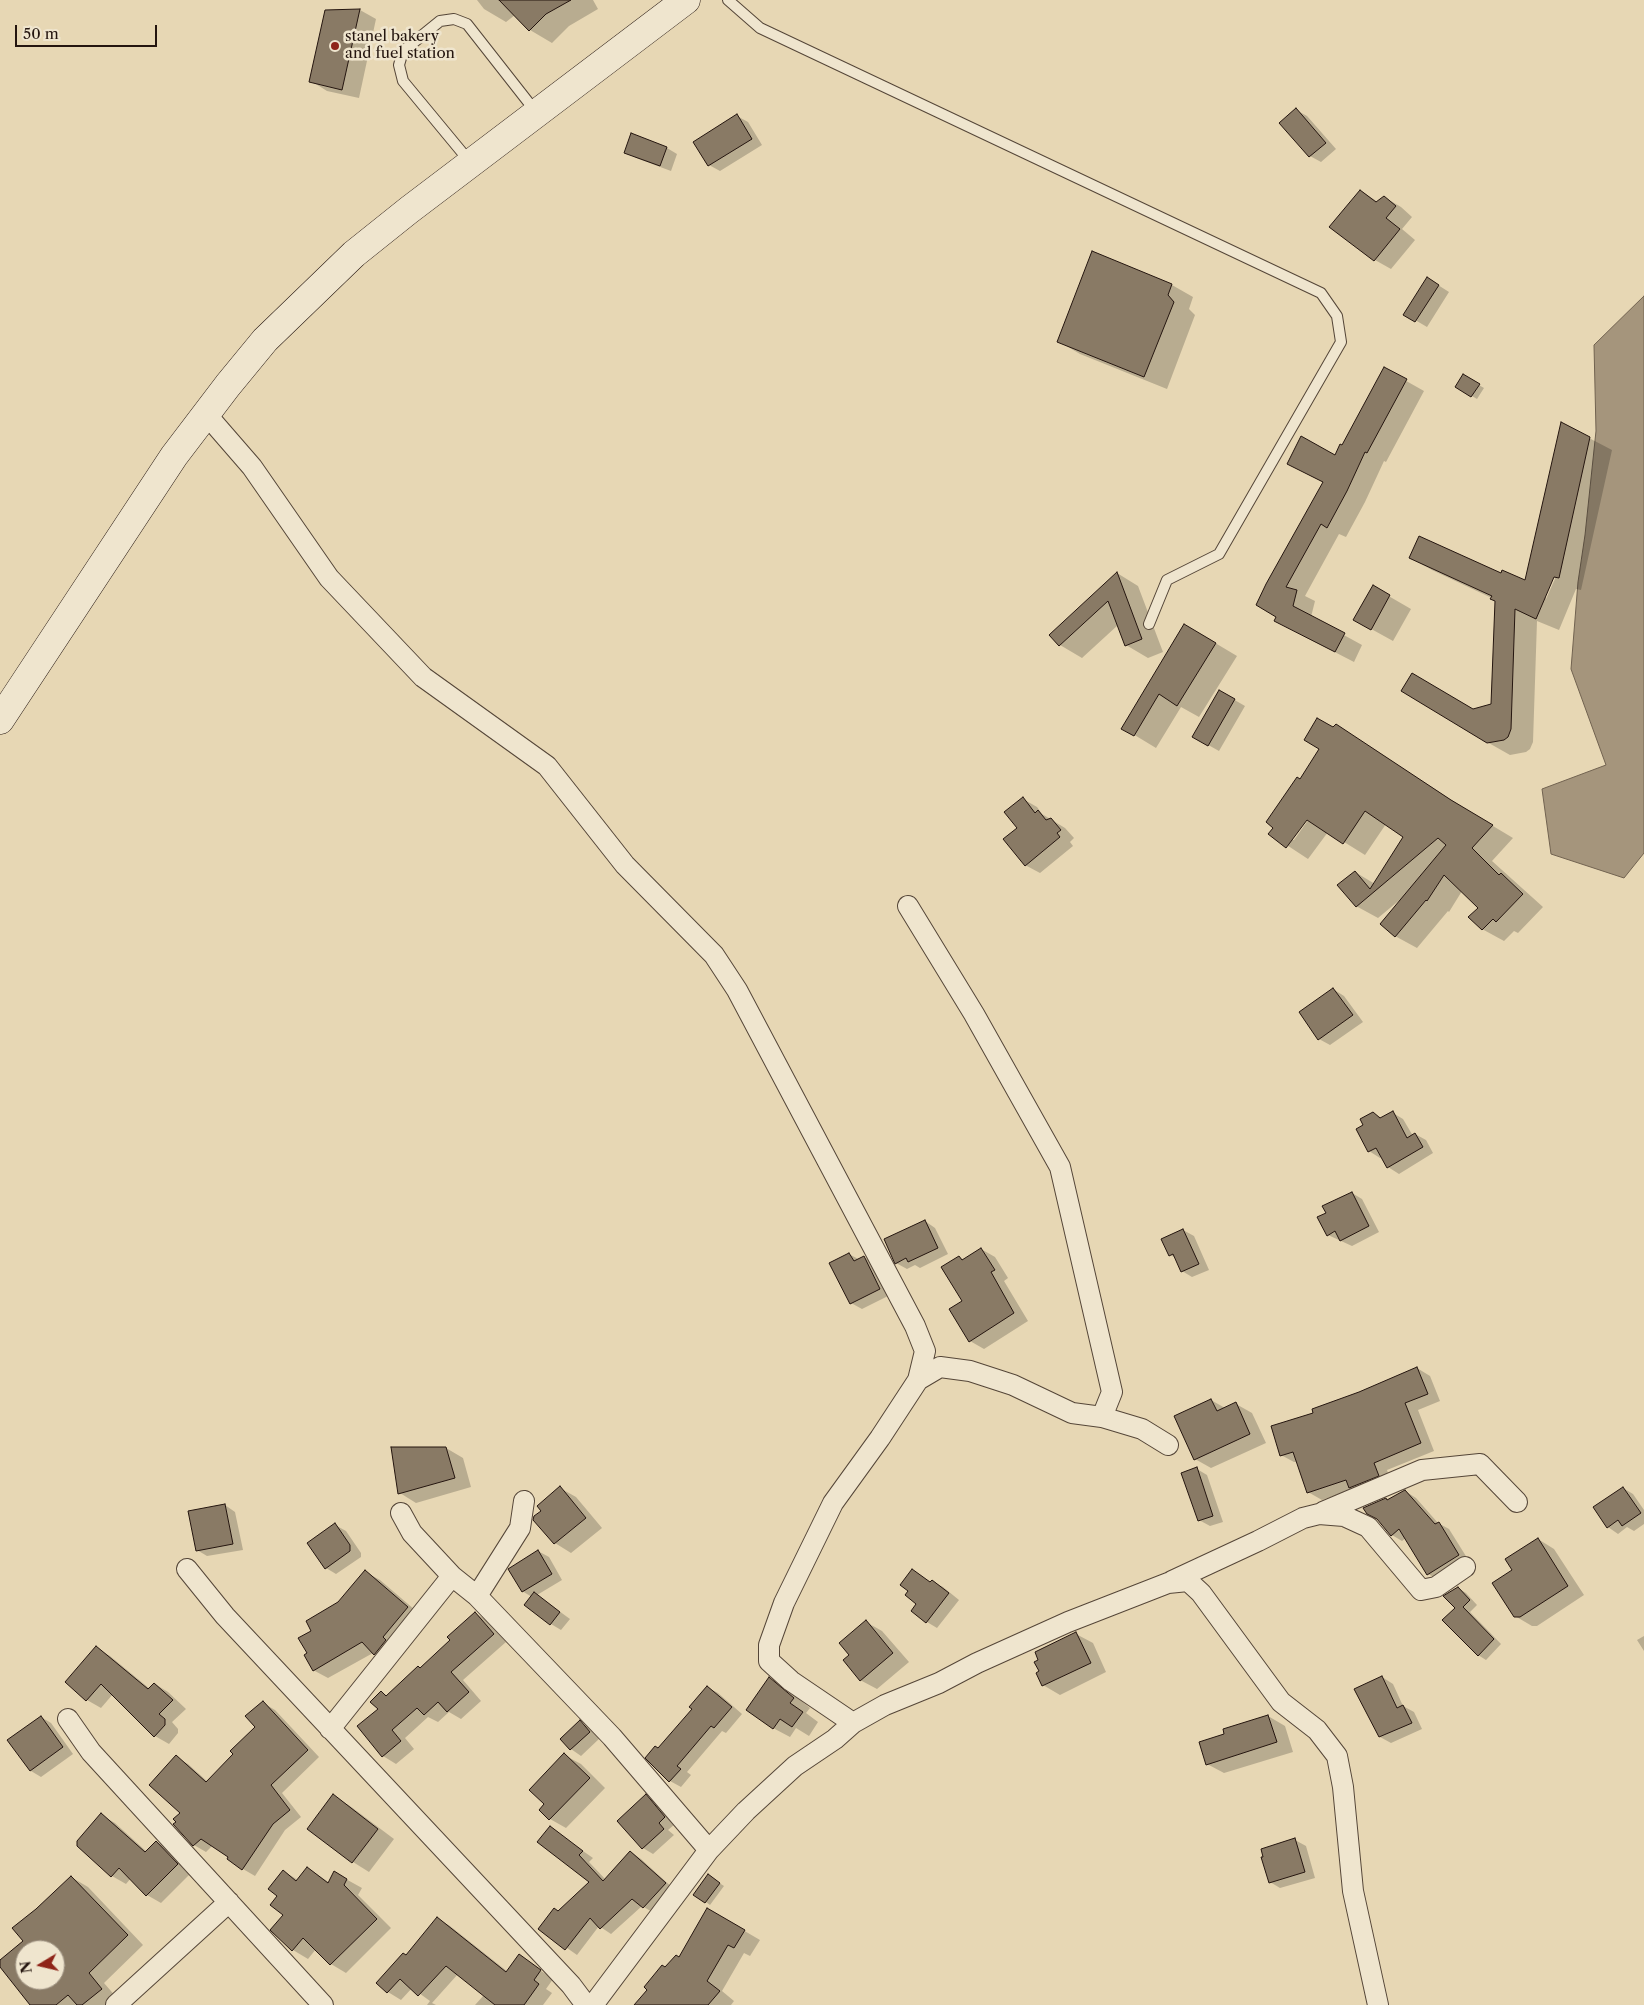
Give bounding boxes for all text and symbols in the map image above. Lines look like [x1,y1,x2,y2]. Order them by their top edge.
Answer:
scale bar [18,15,160,47]
text: 50 m [23,24,59,43]
place label: stanel bakery and fuel station [345,28,455,63]
marker: stanel bakery and fuel station [329,40,341,52]
north arrow [15,1940,65,1990]
text: N [16,1960,36,1975]

